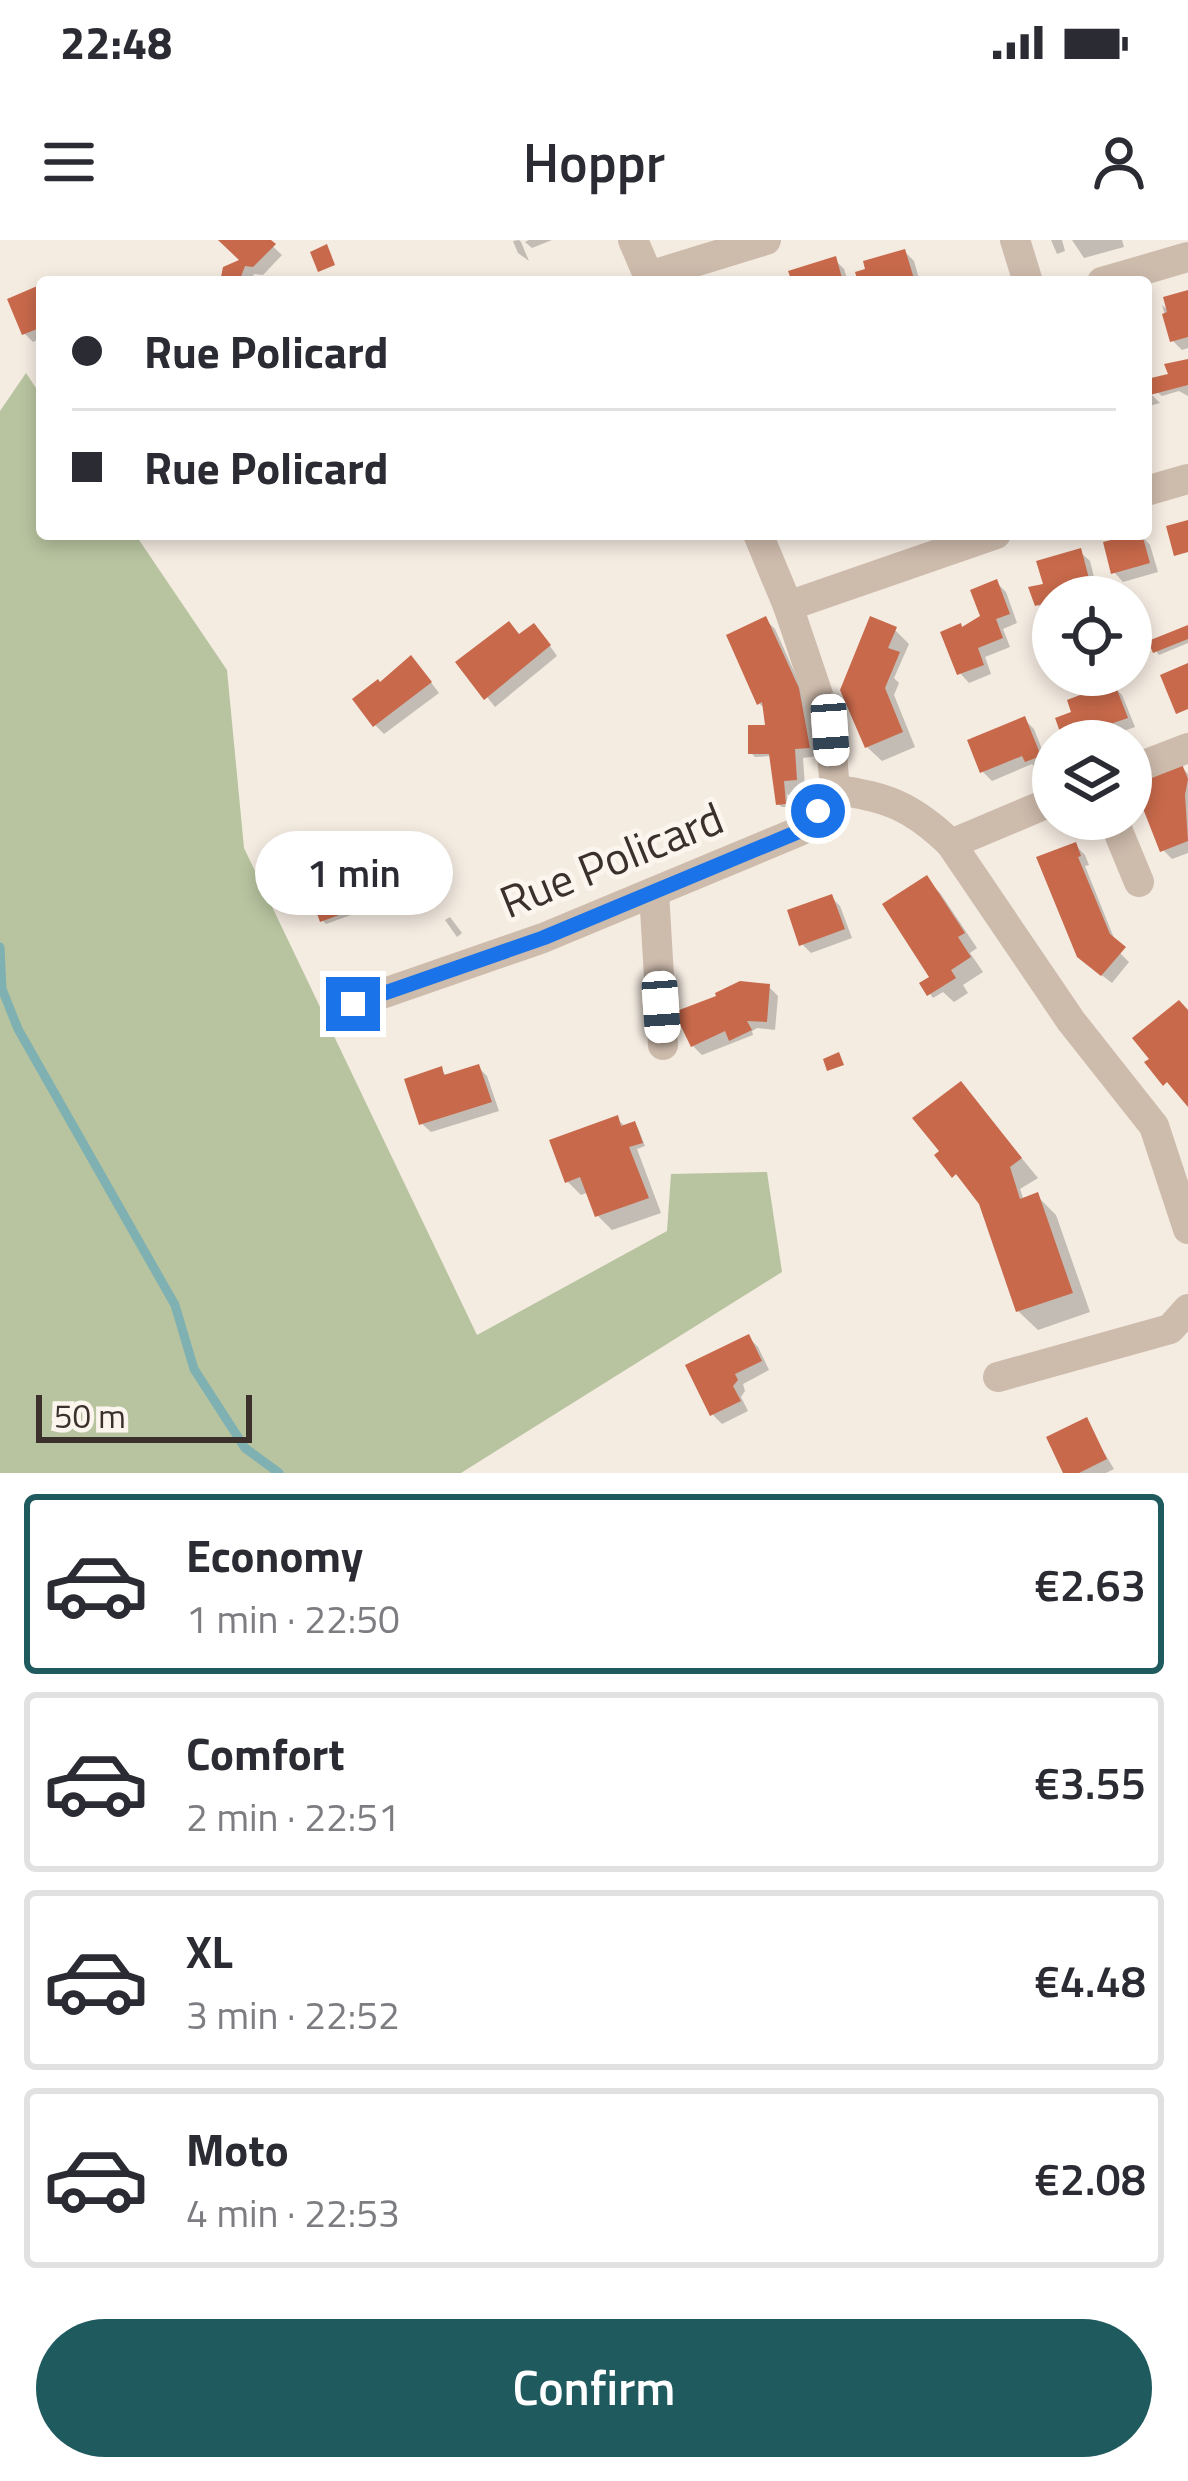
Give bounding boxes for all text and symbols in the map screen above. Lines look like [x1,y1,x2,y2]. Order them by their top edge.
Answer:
text: 22:48 [60,8,172,76]
text: Hoppr [523,121,665,203]
icon: menu [36,129,102,195]
icon: person [1086,129,1152,195]
text: Rue Policard [144,317,388,385]
text: Rue Policard [144,433,388,501]
map controls [1032,576,1152,840]
button: locate [1032,576,1152,696]
car [810,693,850,767]
button: layers [1032,720,1152,840]
street label: Rue Policard [489,783,733,935]
route start [791,784,845,838]
callout: 1 min [254,830,452,914]
text: 1 min [307,843,401,902]
car [641,970,681,1044]
route end [326,977,380,1031]
scale bar [36,1389,252,1442]
text: 50 m [54,1391,126,1441]
text: Economy [186,1521,363,1589]
icon: car [42,1530,150,1638]
text: €2.63 [1034,1550,1146,1618]
text: 1 min · 22:50 [186,1589,400,1648]
text: Comfort [186,1719,345,1787]
icon: car [42,1728,150,1836]
text: €3.55 [1034,1748,1146,1816]
text: 2 min · 22:51 [186,1787,400,1846]
text: XL [186,1917,233,1985]
icon: car [42,1926,150,2034]
text: €4.48 [1034,1946,1146,2014]
text: 3 min · 22:52 [186,1985,400,2044]
text: Moto [186,2115,289,2183]
icon: car [42,2124,150,2232]
text: €2.08 [1034,2144,1146,2212]
text: 4 min · 22:53 [186,2183,400,2242]
button: Confirm [36,2319,1152,2457]

